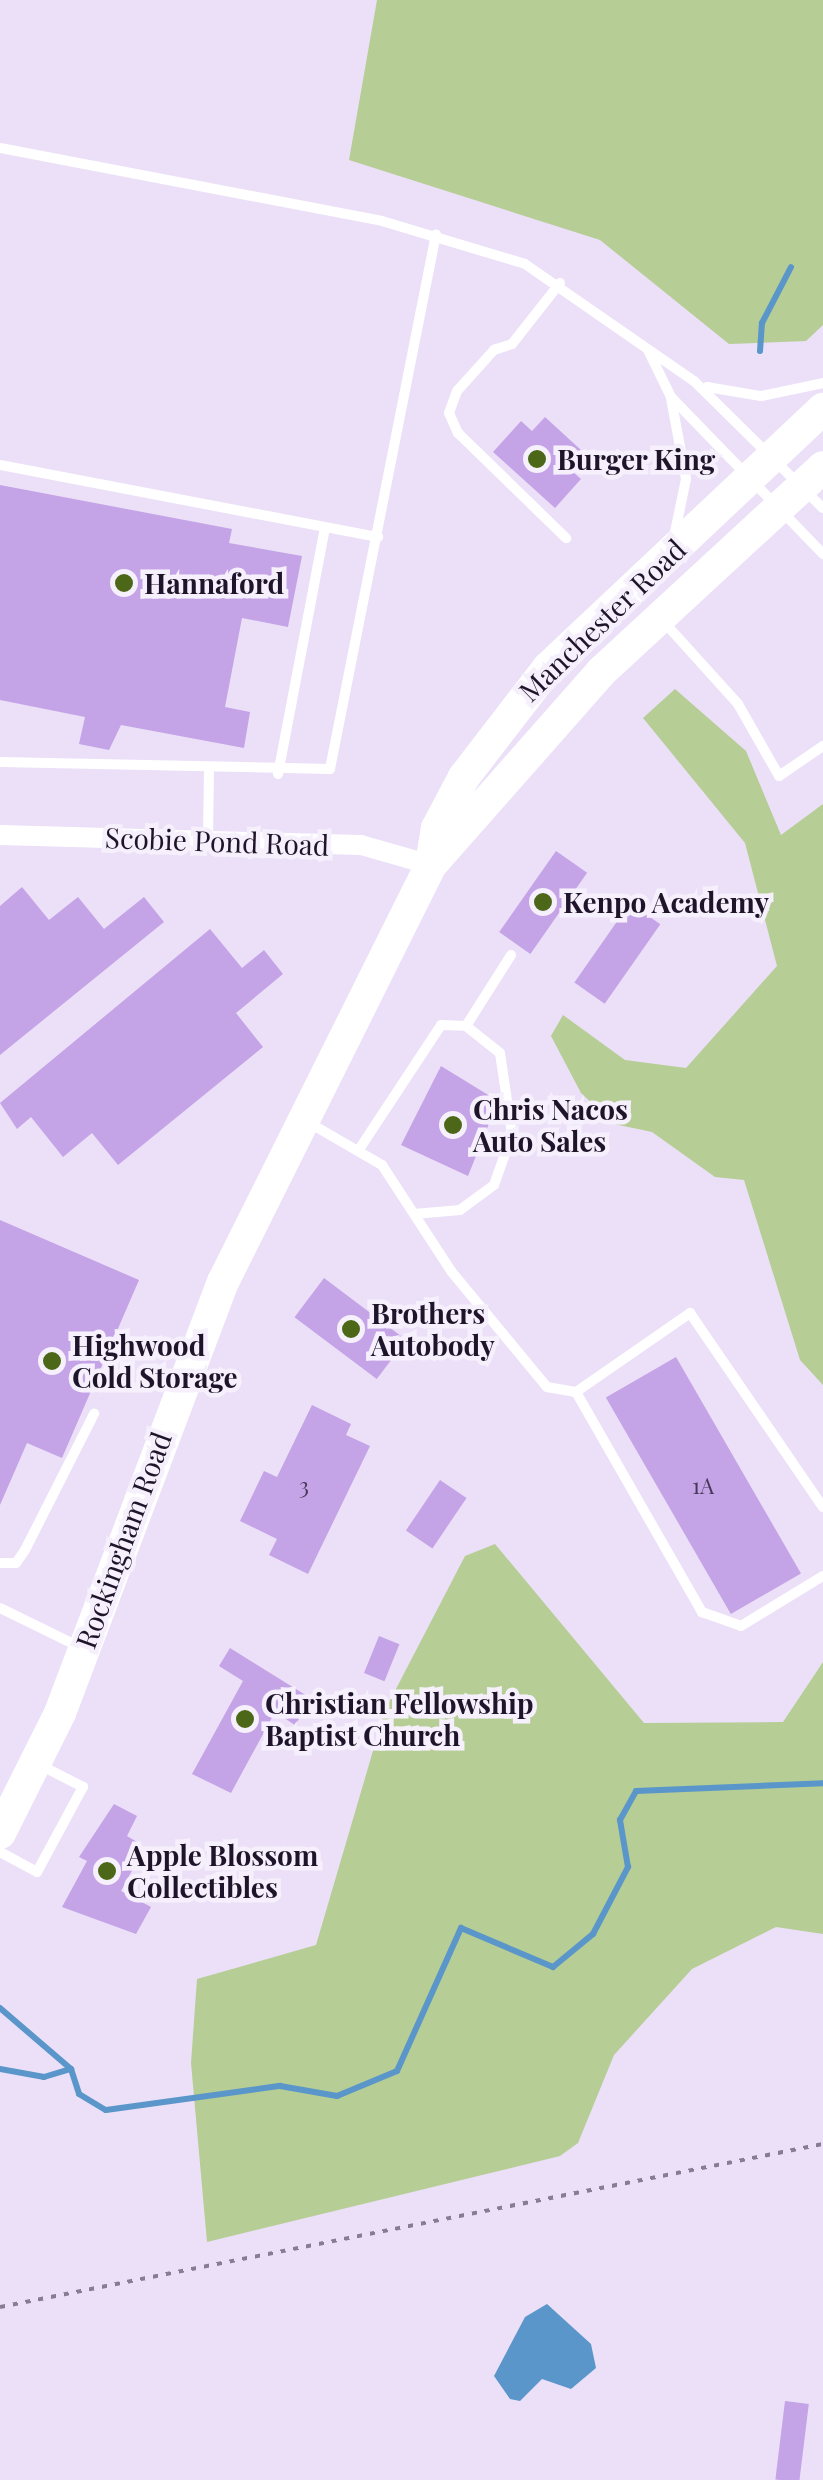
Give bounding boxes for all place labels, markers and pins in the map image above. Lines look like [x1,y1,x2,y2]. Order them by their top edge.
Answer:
place label: Burger King [557,442,716,476]
marker: Burger King [526,448,548,470]
place label: Hannaford [144,566,284,600]
marker: Hannaford [113,572,135,594]
place label: Kenpo Academy [563,885,770,919]
marker: Kenpo Academy [532,891,554,913]
place label: Chris Nacos Auto Sales [473,1092,628,1158]
marker: Chris Nacos Auto Sales [442,1114,464,1136]
place label: Brothers Autobody [371,1296,495,1362]
marker: Brothers Autobody [340,1318,362,1340]
place label: Highwood Cold Storage [72,1328,238,1394]
marker: Highwood Cold Storage [41,1350,63,1372]
place label: Christian Fellowship Baptist Church [265,1686,534,1752]
marker: Christian Fellowship Baptist Church [234,1708,256,1730]
place label: Apple Blossom Collectibles [127,1838,318,1904]
marker: Apple Blossom Collectibles [96,1860,118,1882]

